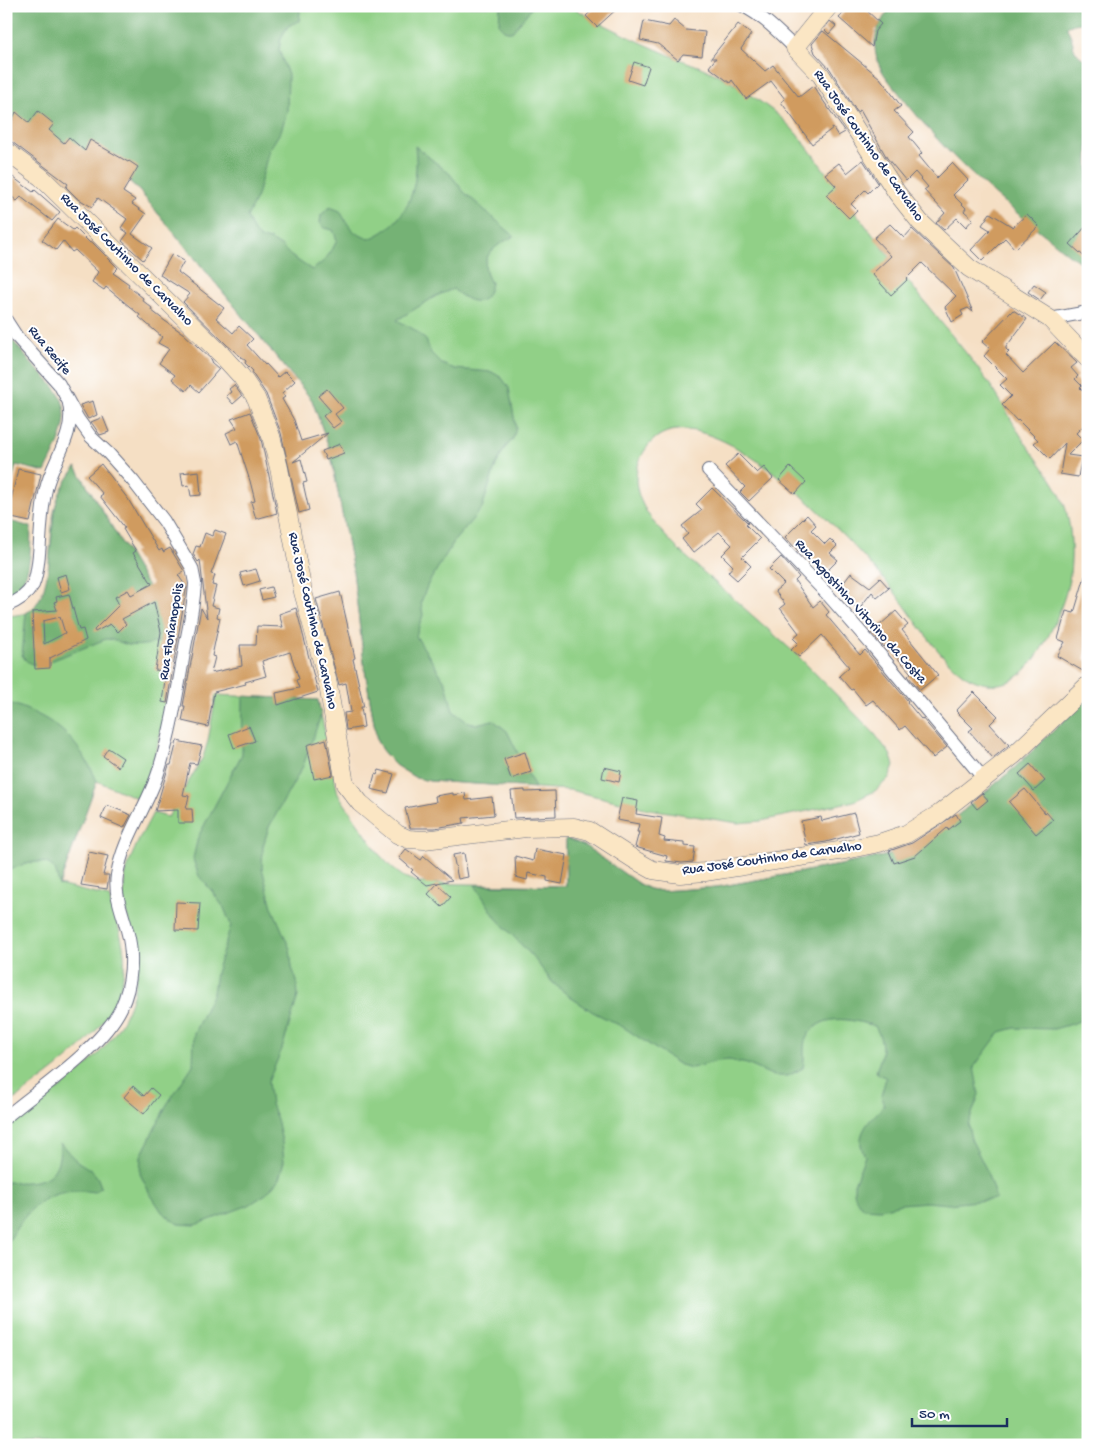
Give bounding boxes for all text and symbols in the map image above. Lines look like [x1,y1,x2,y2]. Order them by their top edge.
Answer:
street label: Rua José Coutinho de Carvalho [809,67,927,225]
street label: Rua José Coutinho de Carvalho [56,190,196,330]
street label: Rua Recife [24,323,75,380]
street label: Rua José Coutinho de Carvalho [283,531,341,711]
street label: Rua Agostinho Vitorino da Costa [790,536,930,689]
street label: Rua Florianopolis [156,582,188,682]
street label: Rua José Coutinho de Carvalho [681,838,863,880]
scale bar [912,1396,1006,1428]
text: 50 m [919,1406,950,1424]

